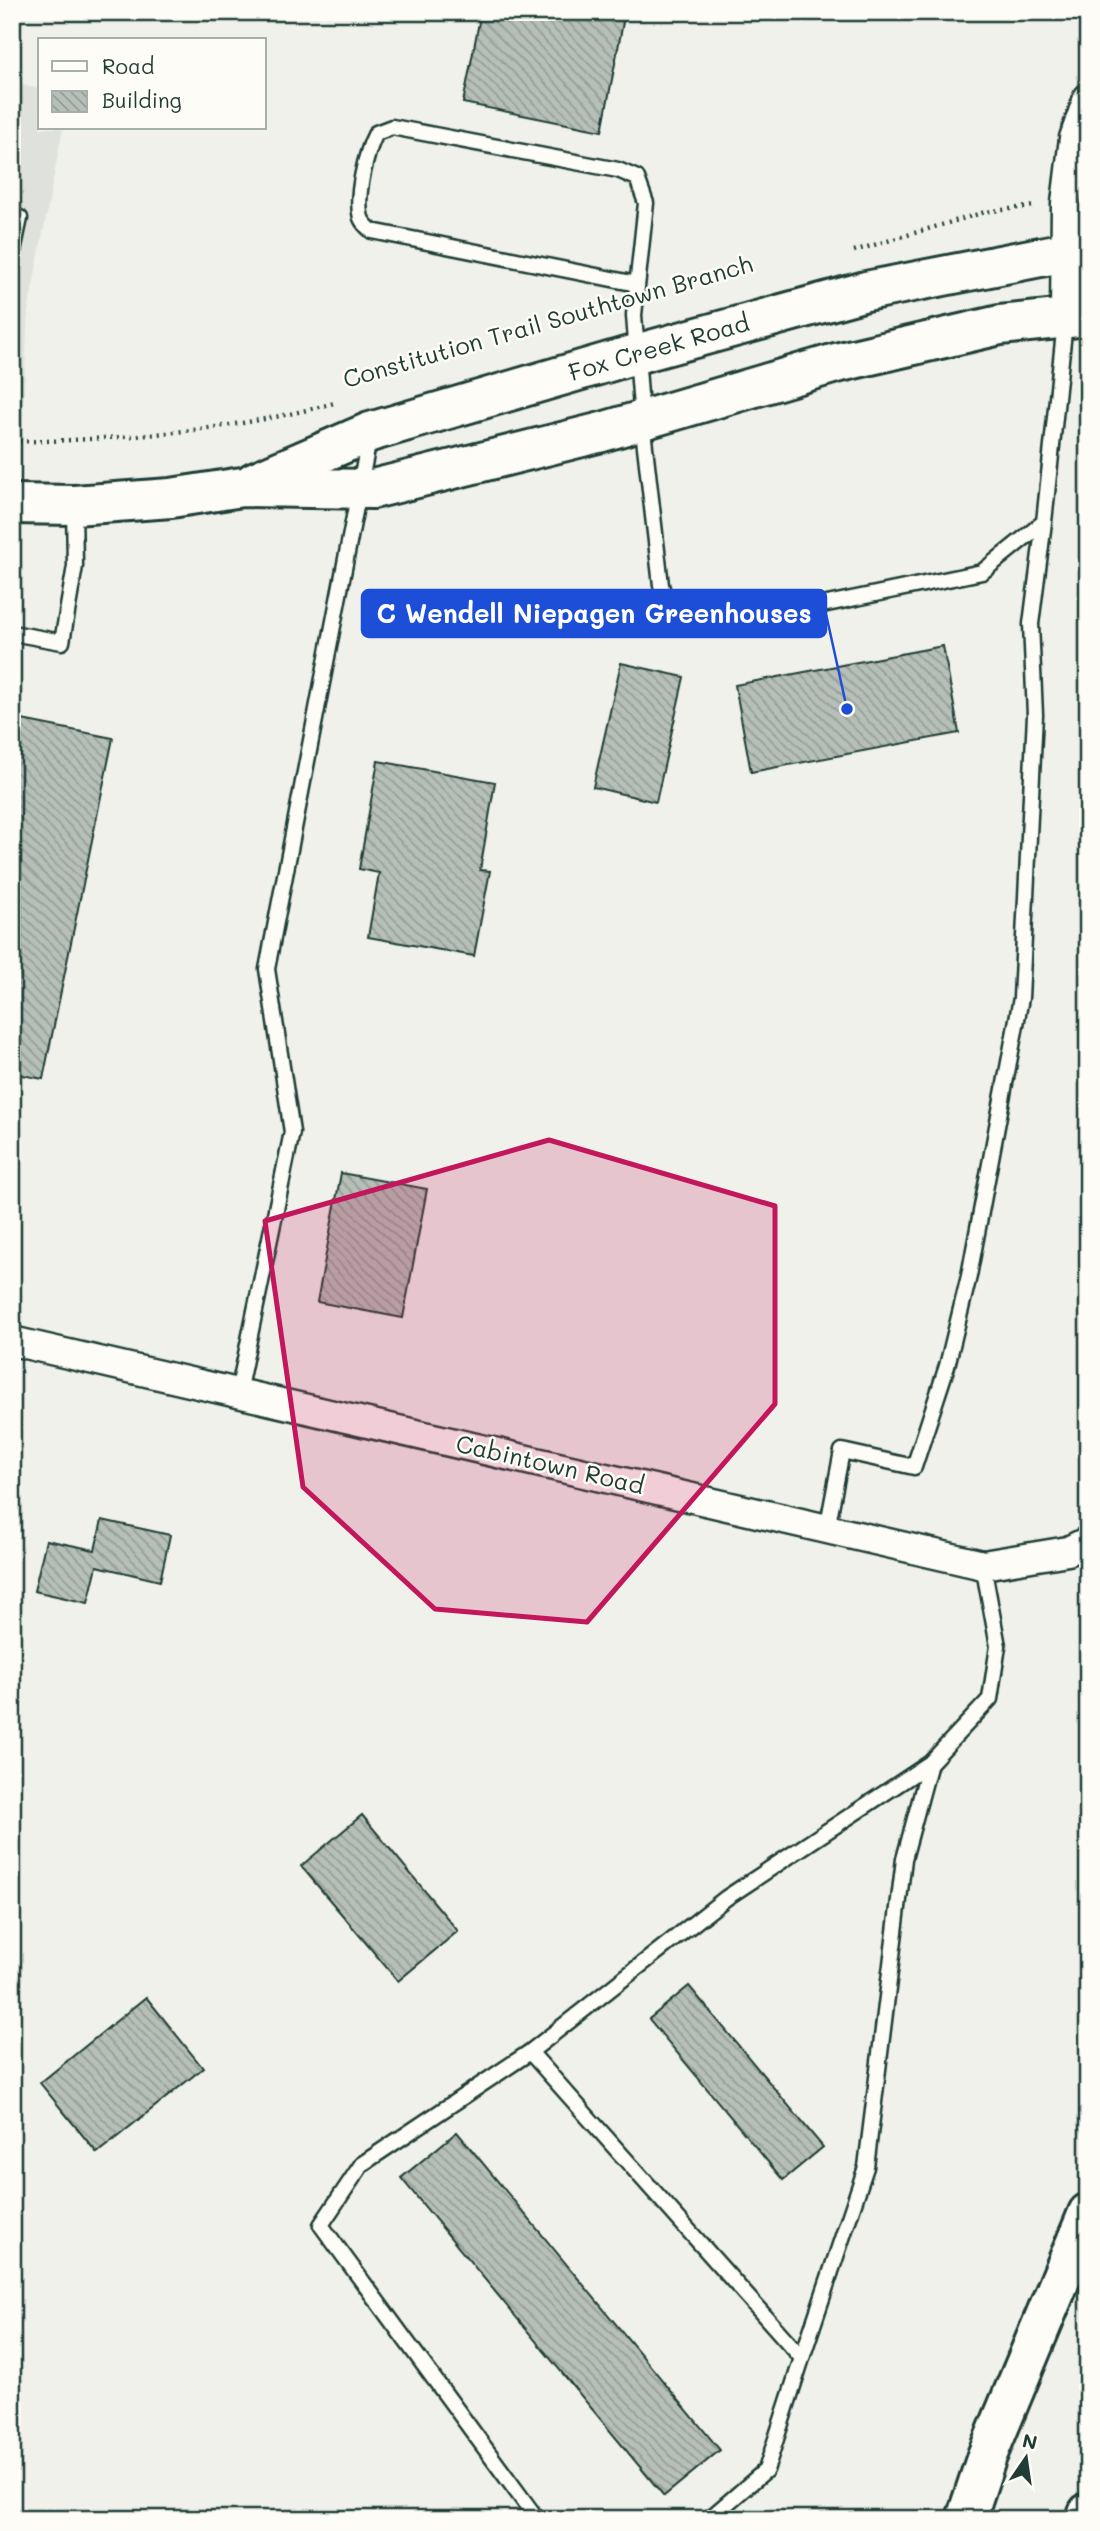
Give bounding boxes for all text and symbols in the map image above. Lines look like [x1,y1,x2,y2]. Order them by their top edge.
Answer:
legend [38,38,266,130]
text: Road [102,52,154,79]
text: Building [102,86,182,113]
street label: Constitution Trail Southtown Branch [339,247,756,394]
street label: Fox Creek Road [565,306,753,387]
callout: C Wendell Niepagen Greenhouses [362,590,826,637]
text: C Wendell Niepagen Greenhouses [376,596,812,630]
street label: Cabintown Road [453,1427,647,1500]
north arrow [992,2422,1062,2492]
text: N [1020,2427,1040,2455]

